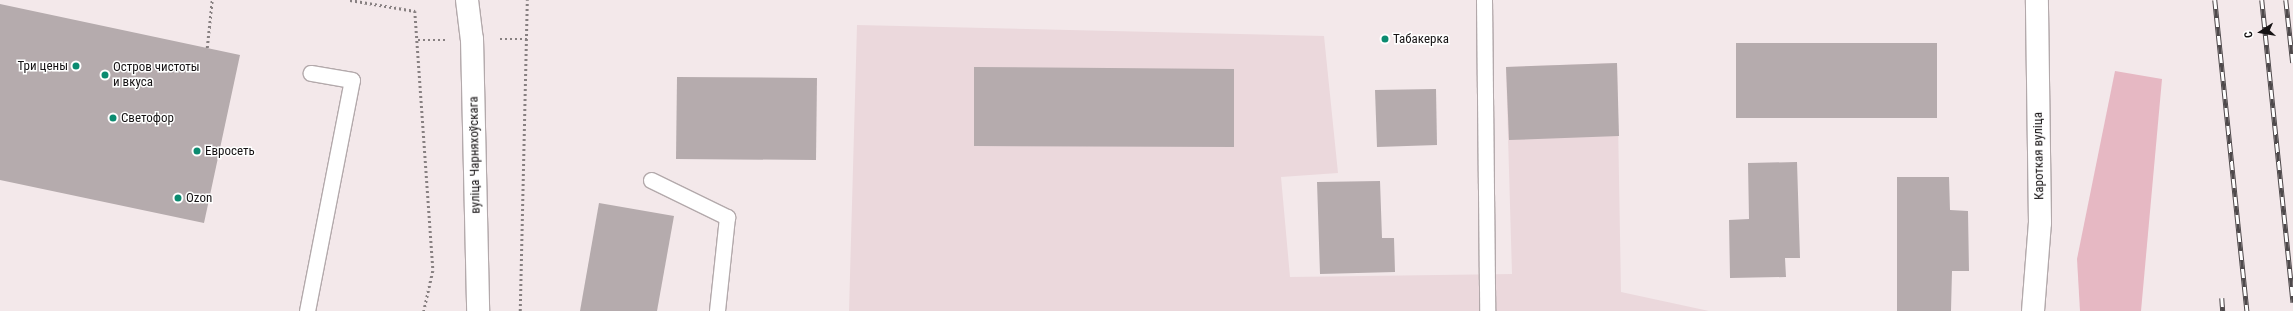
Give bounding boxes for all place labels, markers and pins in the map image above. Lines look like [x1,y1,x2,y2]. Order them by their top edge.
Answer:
place label: Табакерка [1393,31,1449,47]
marker: Табакерка [1380,34,1390,44]
place label: Три цены [18,58,68,74]
place label: Остров чистоты и вкуса [113,60,200,91]
marker: Три цены [71,61,81,71]
marker: Остров чистоты и вкуса [100,70,110,80]
place label: Светофор [121,110,174,126]
marker: Светофор [108,113,118,123]
place label: Евросеть [205,143,255,159]
marker: Евросеть [192,146,202,156]
place label: Ozon [186,190,212,206]
marker: Ozon [173,193,183,203]

